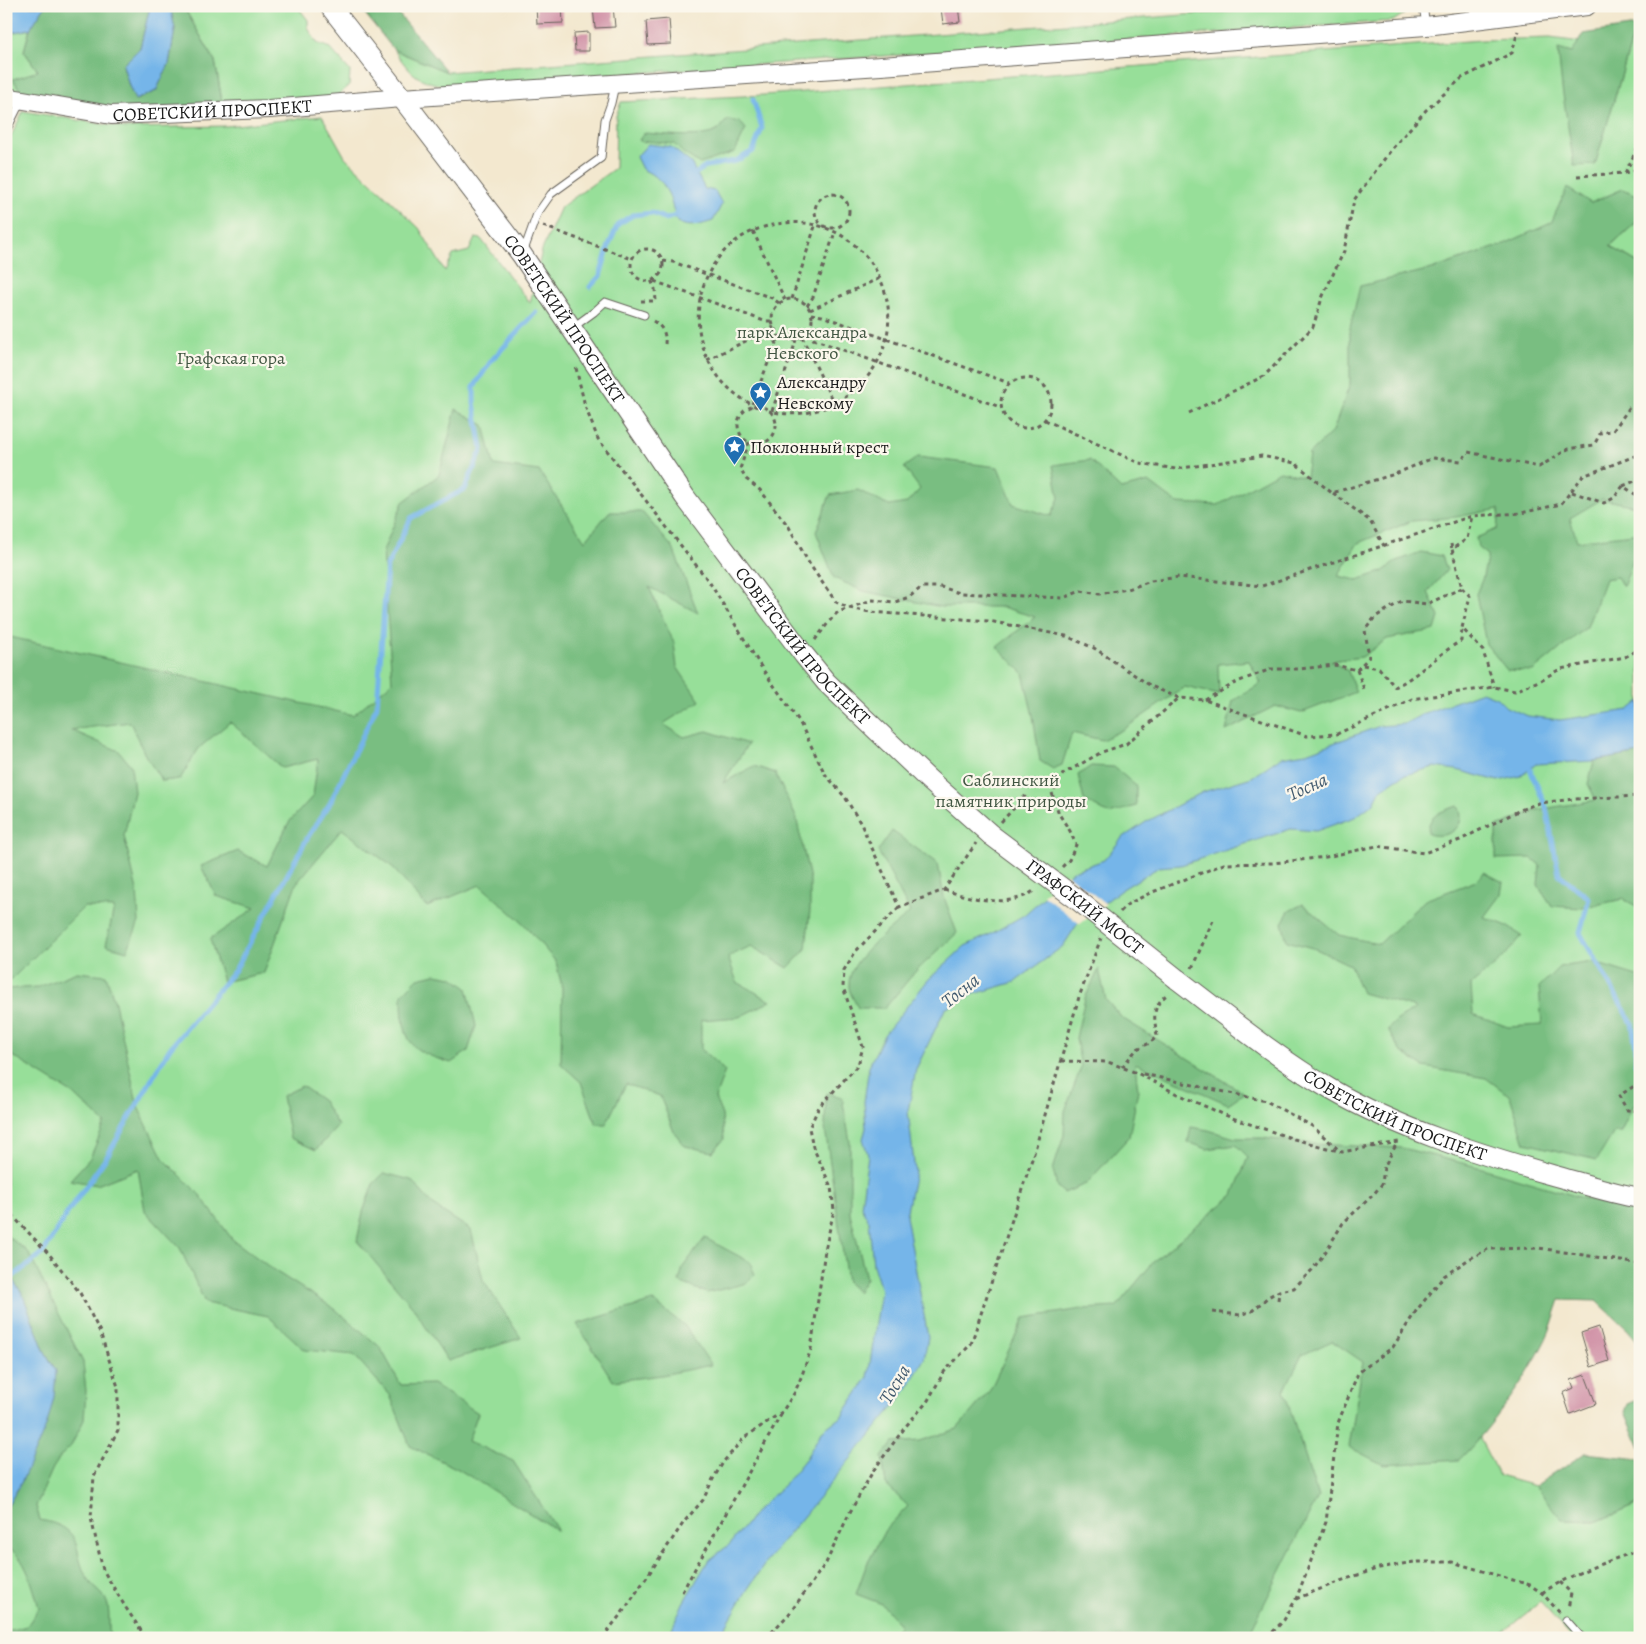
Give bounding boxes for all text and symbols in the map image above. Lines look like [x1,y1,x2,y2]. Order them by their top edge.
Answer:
street label: СОВЕТСКИЙ ПРОСПЕКТ [112,93,313,127]
street label: СОВЕТСКИЙ ПРОСПЕКТ [498,229,630,408]
park label: парк Александра Невского [737,320,868,365]
park label: Графская гора [177,346,286,370]
place label: Александру Невскому [776,370,867,415]
place icon: Александру Невскому [749,380,773,411]
place icon: Поклонный крест [722,435,746,466]
place label: Поклонный крест [750,435,889,459]
street label: СОВЕТСКИЙ ПРОСПЕКТ [730,562,876,730]
water label: Тосна [1283,766,1332,807]
park label: Саблинский памятник природы [936,768,1086,813]
street label: ГРАФСКИЙ МОСТ [1021,853,1149,960]
water label: Тосна [936,968,985,1014]
street label: СОВЕТСКИЙ ПРОСПЕКТ [1299,1064,1490,1167]
water label: Тосна [873,1360,917,1409]

